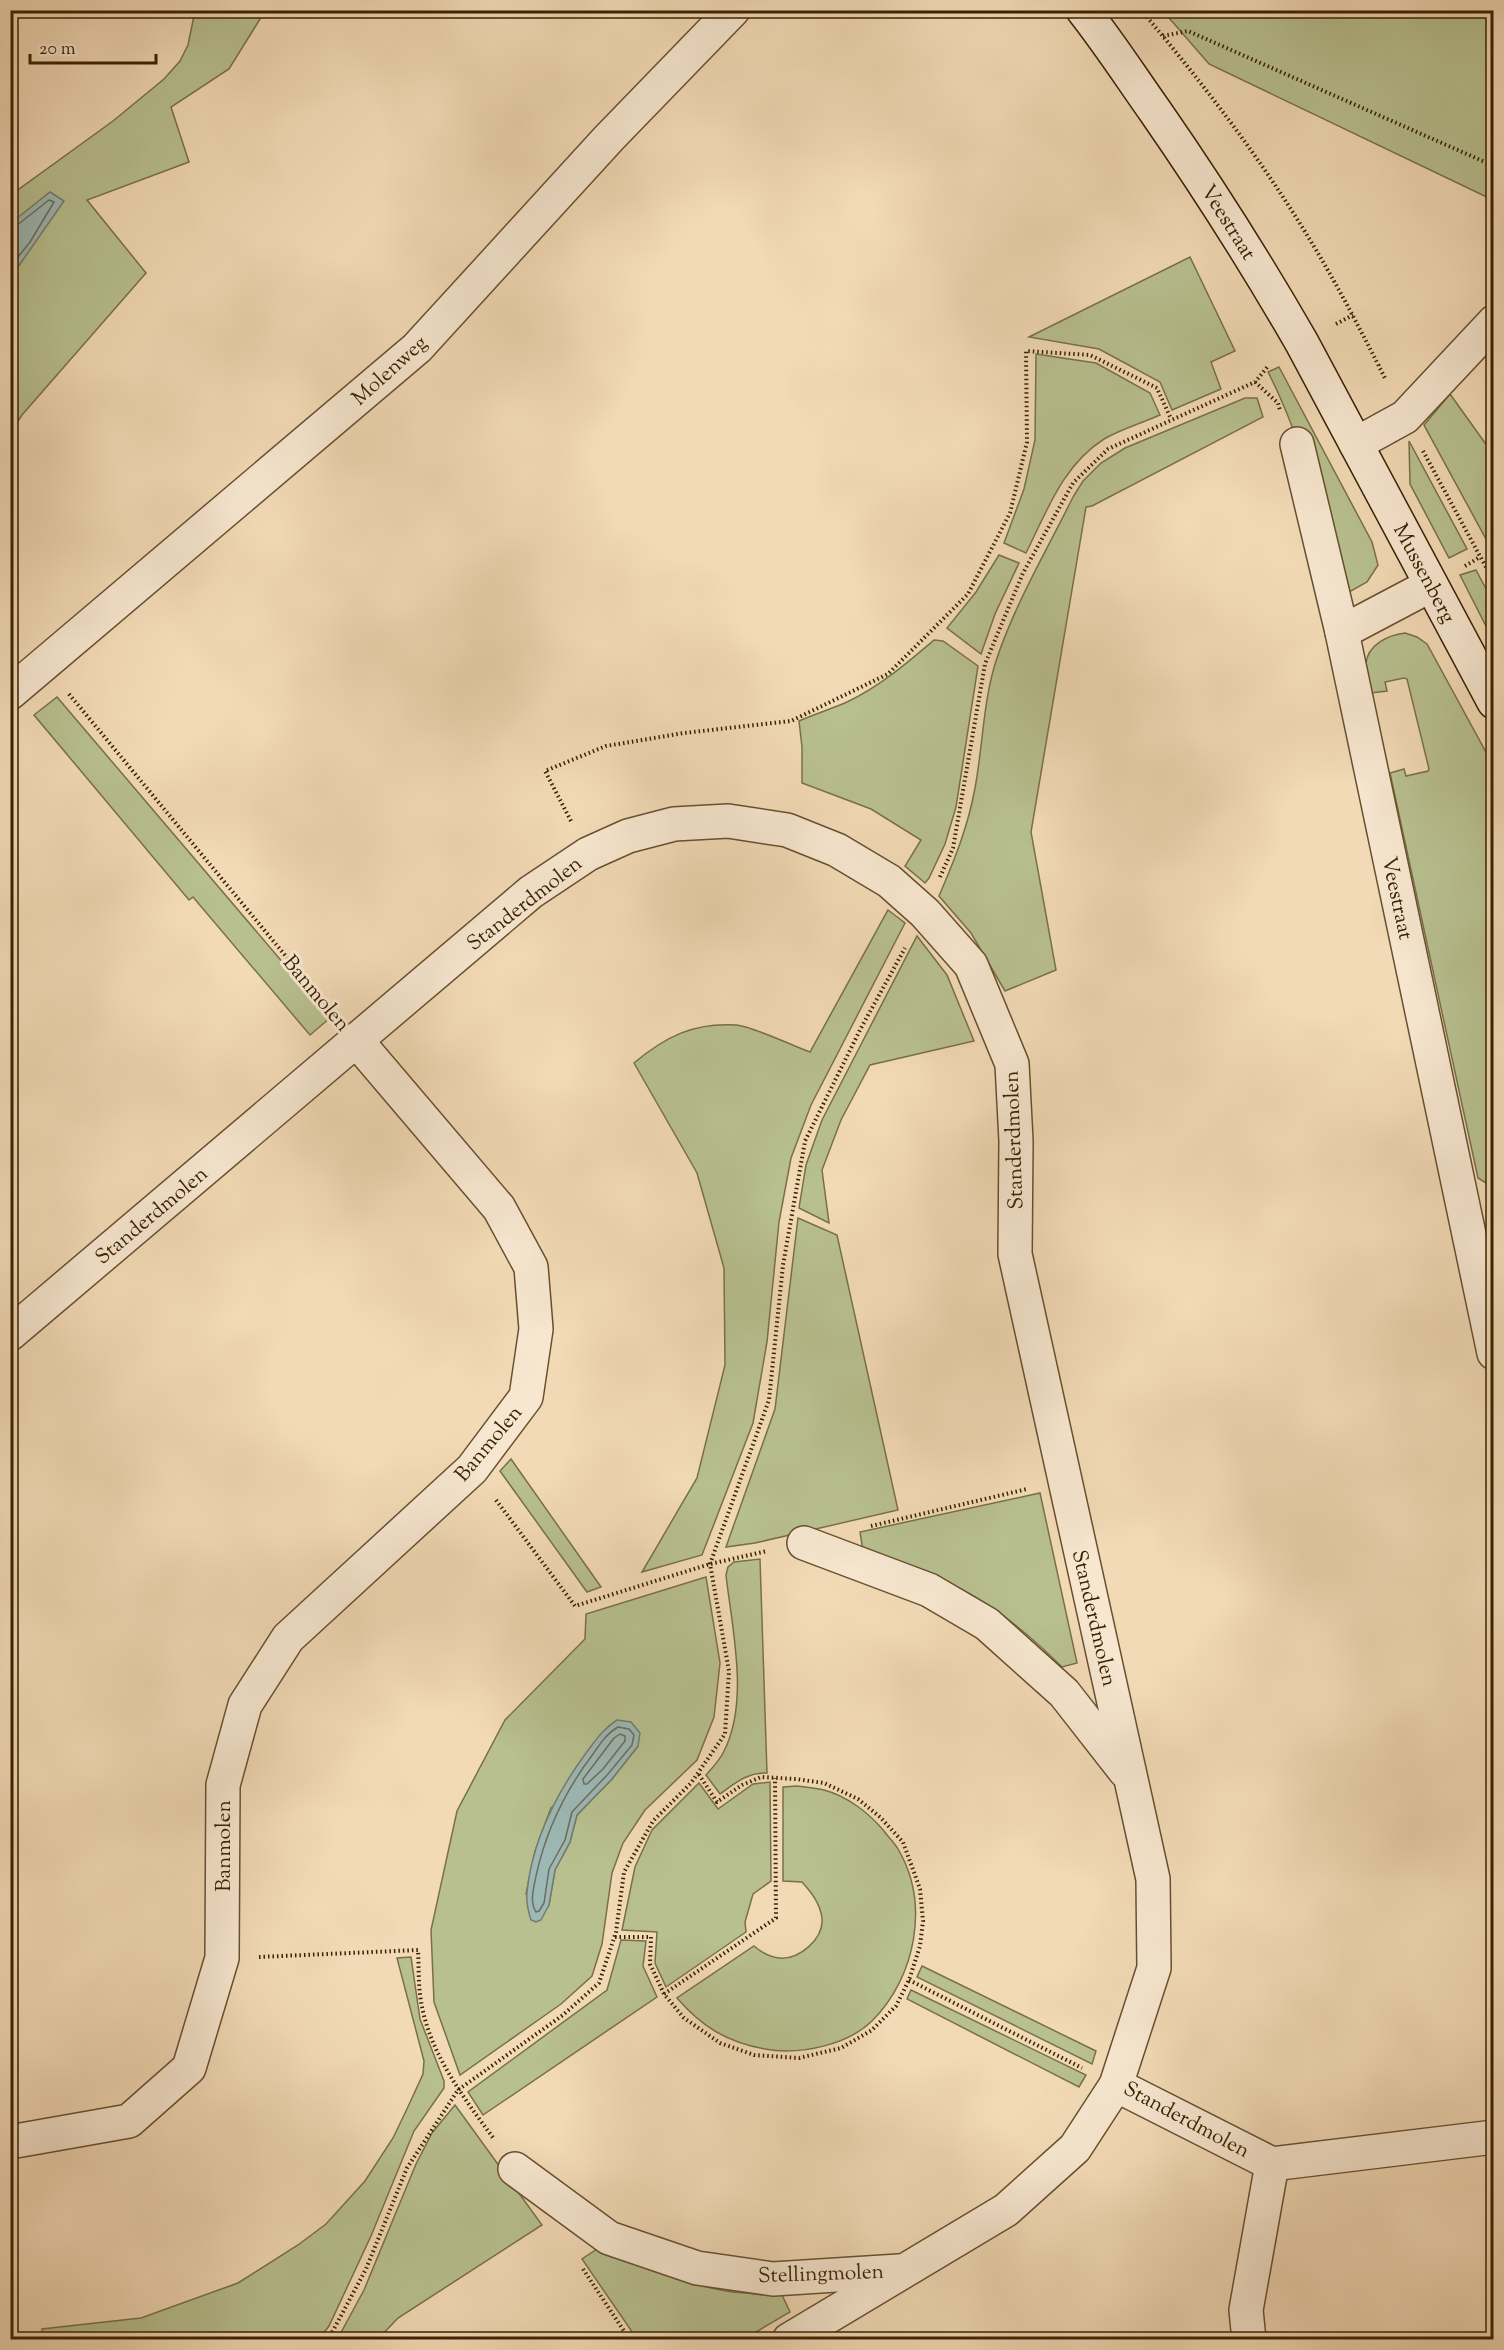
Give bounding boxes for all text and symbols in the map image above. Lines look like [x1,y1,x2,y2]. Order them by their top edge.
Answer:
scale bar [30,27,156,65]
text: 20 m [39,37,76,63]
street label: Veestraat [1192,179,1262,267]
street label: Molenweg [346,329,435,414]
street label: Mussenberg [1384,519,1462,629]
street label: Standerdmolen [461,850,589,959]
street label: Veestraat [1373,854,1419,943]
street label: Banmolen [274,950,356,1039]
street label: Standerdmolen [998,1070,1032,1210]
street label: Standerdmolen [89,1160,215,1273]
street label: Banmolen [449,1400,531,1489]
street label: Standerdmolen [1063,1547,1123,1690]
street label: Banmolen [210,1800,240,1892]
street label: Standerdmolen [1118,2075,1255,2167]
street label: Stellingmolen [758,2258,885,2292]

